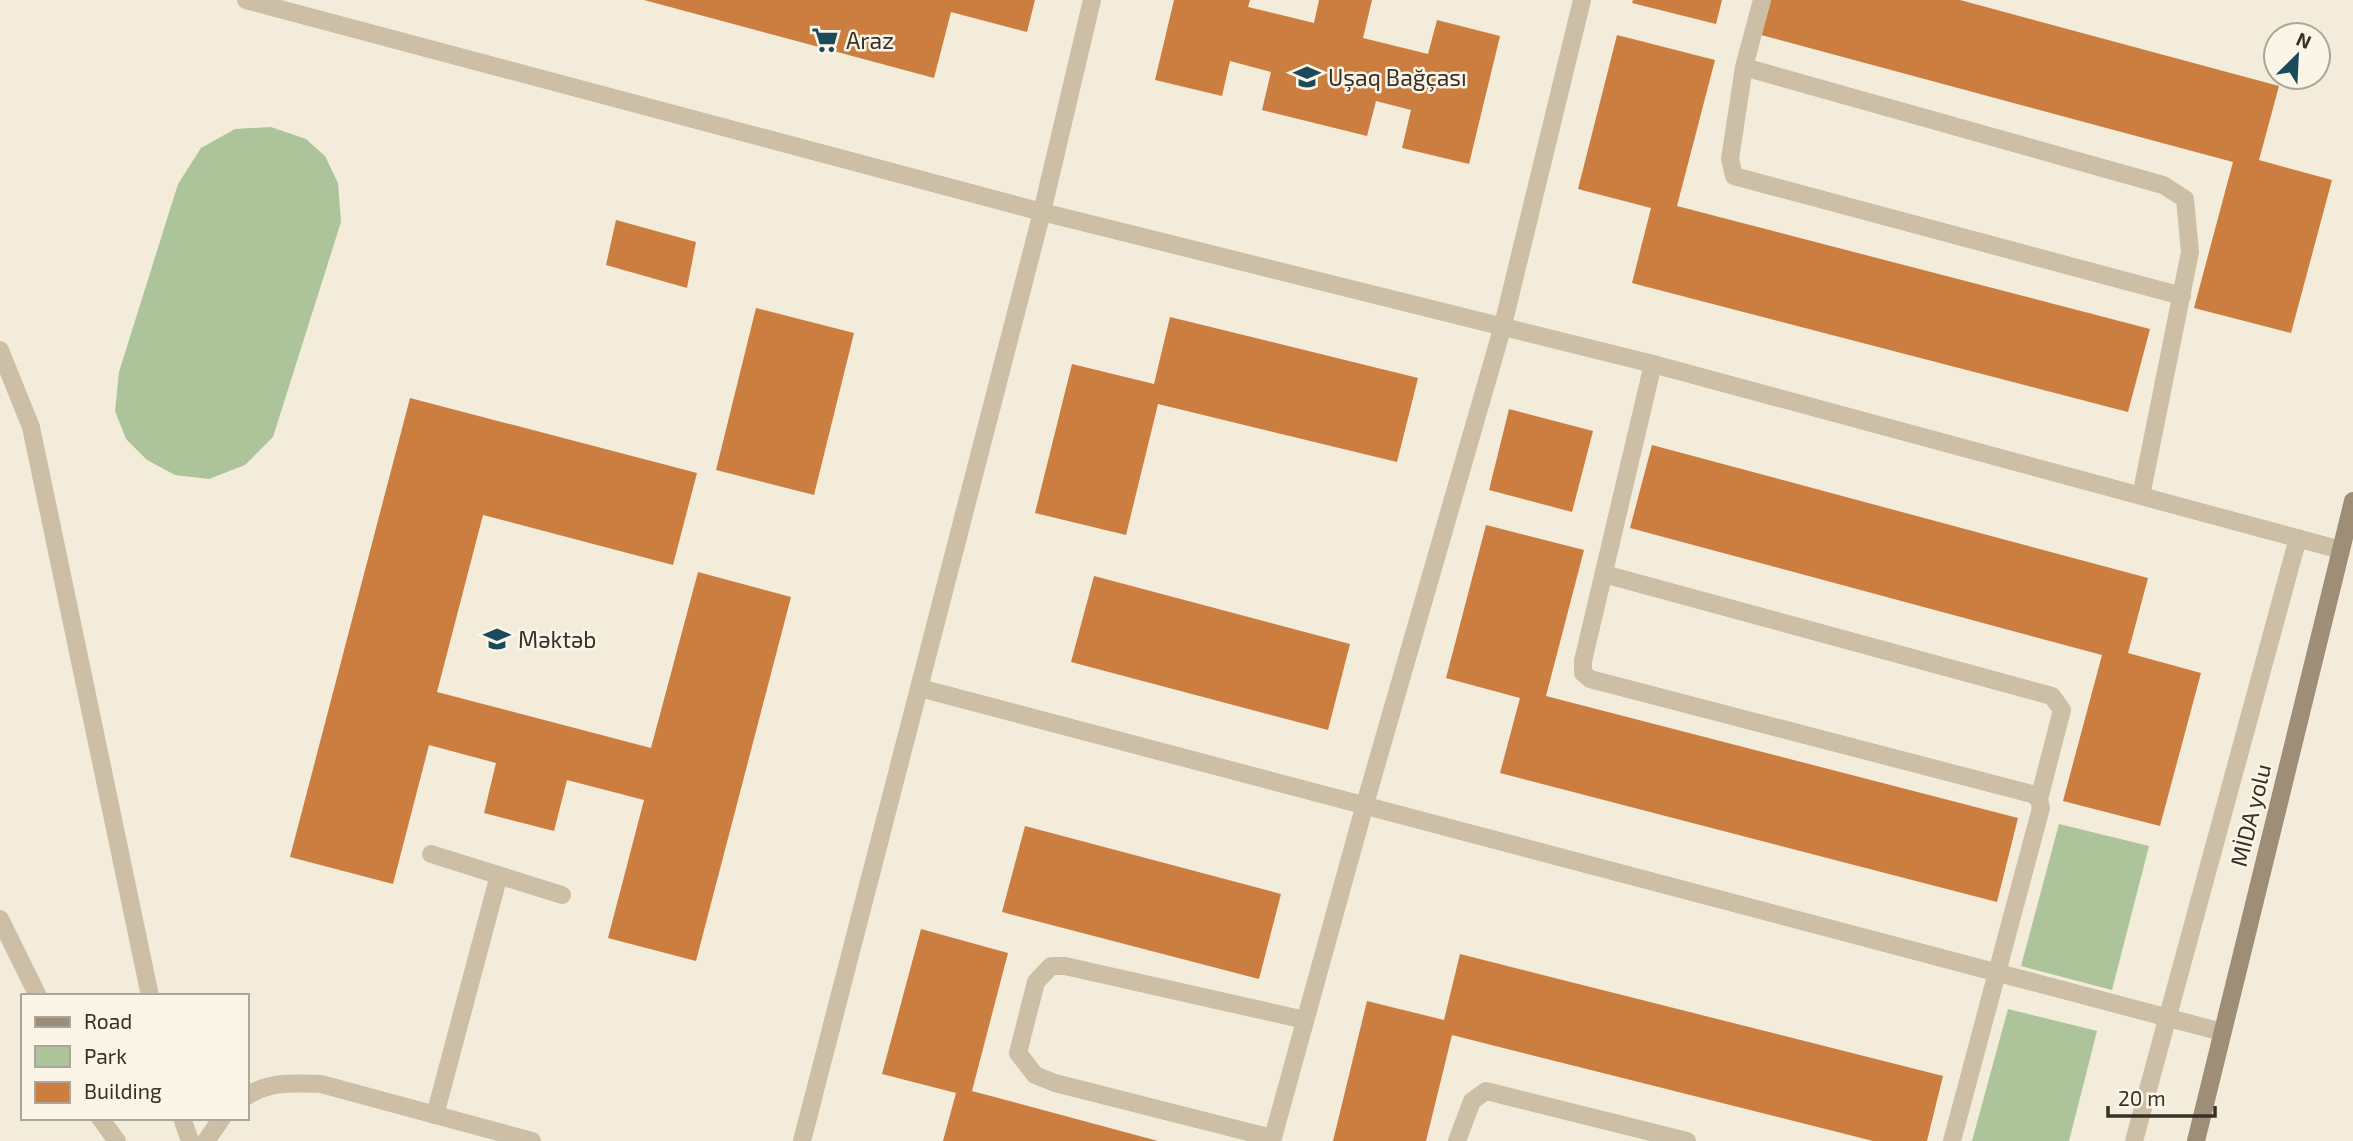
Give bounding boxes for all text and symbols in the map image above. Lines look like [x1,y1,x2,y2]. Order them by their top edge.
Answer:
north arrow [2262,21,2332,91]
supermarket icon: Araz [810,25,840,55]
place label: Araz [846,26,894,54]
text: N [2293,27,2315,53]
school or university icon: Uşaq Bağçası [1292,62,1322,92]
place label: Uşaq Bağçası [1328,63,1467,92]
school or university icon: Məktəb [482,624,512,654]
place label: Məktəb [518,625,596,653]
street label: MİDA yolu [2224,761,2276,869]
legend [21,994,248,1120]
text: Road [84,1008,132,1033]
text: Park [84,1043,127,1068]
scale bar [2108,1074,2215,1118]
text: Building [84,1078,162,1103]
text: 20 m [2118,1085,2166,1110]

